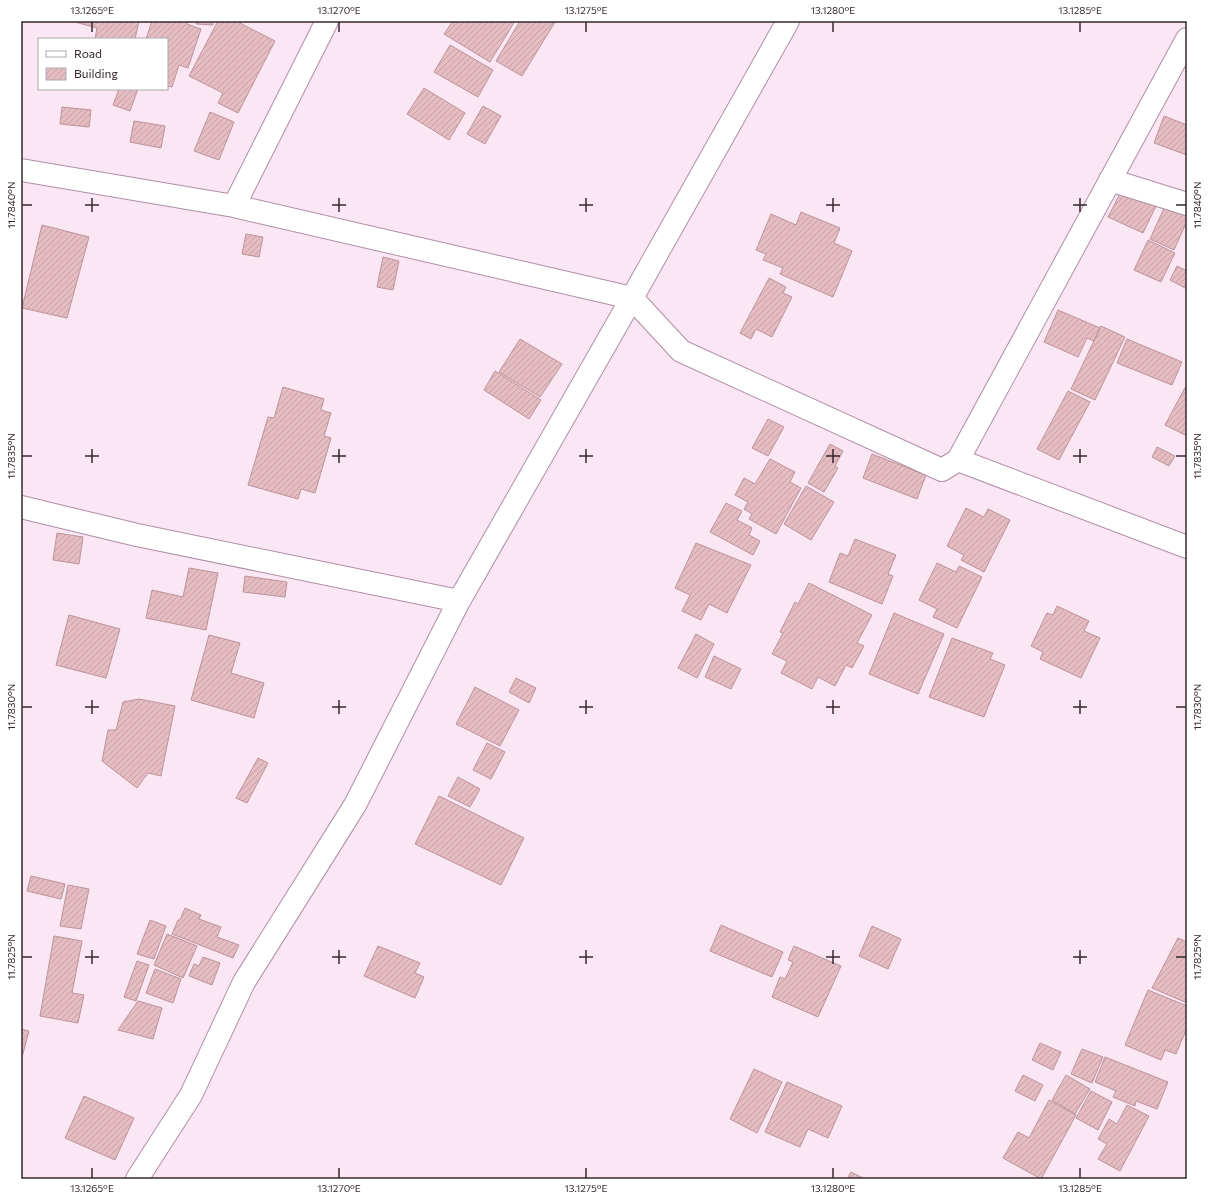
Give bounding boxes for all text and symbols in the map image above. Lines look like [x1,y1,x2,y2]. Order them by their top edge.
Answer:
text: 13.1265°E [70,4,114,16]
text: 13.1270°E [317,4,361,16]
text: 13.1275°E [565,4,607,16]
text: 13.1280°E [811,4,855,16]
text: 13.1285°E [1058,4,1102,16]
legend [38,38,168,90]
text: Road [74,46,102,60]
text: Building [74,66,118,80]
text: 11.7840°N [5,182,17,228]
text: 11.7840°N [1191,182,1203,228]
text: 11.7835°N [5,433,17,479]
text: 11.7835°N [1191,433,1203,479]
text: 11.7830°N [5,684,17,730]
text: 11.7830°N [1191,684,1203,730]
text: 11.7825°N [5,934,17,980]
text: 11.7825°N [1191,934,1203,980]
text: 13.1265°E [70,1182,114,1194]
text: 13.1270°E [317,1182,361,1194]
text: 13.1275°E [565,1182,607,1194]
text: 13.1280°E [811,1182,855,1194]
text: 13.1285°E [1058,1182,1102,1194]

